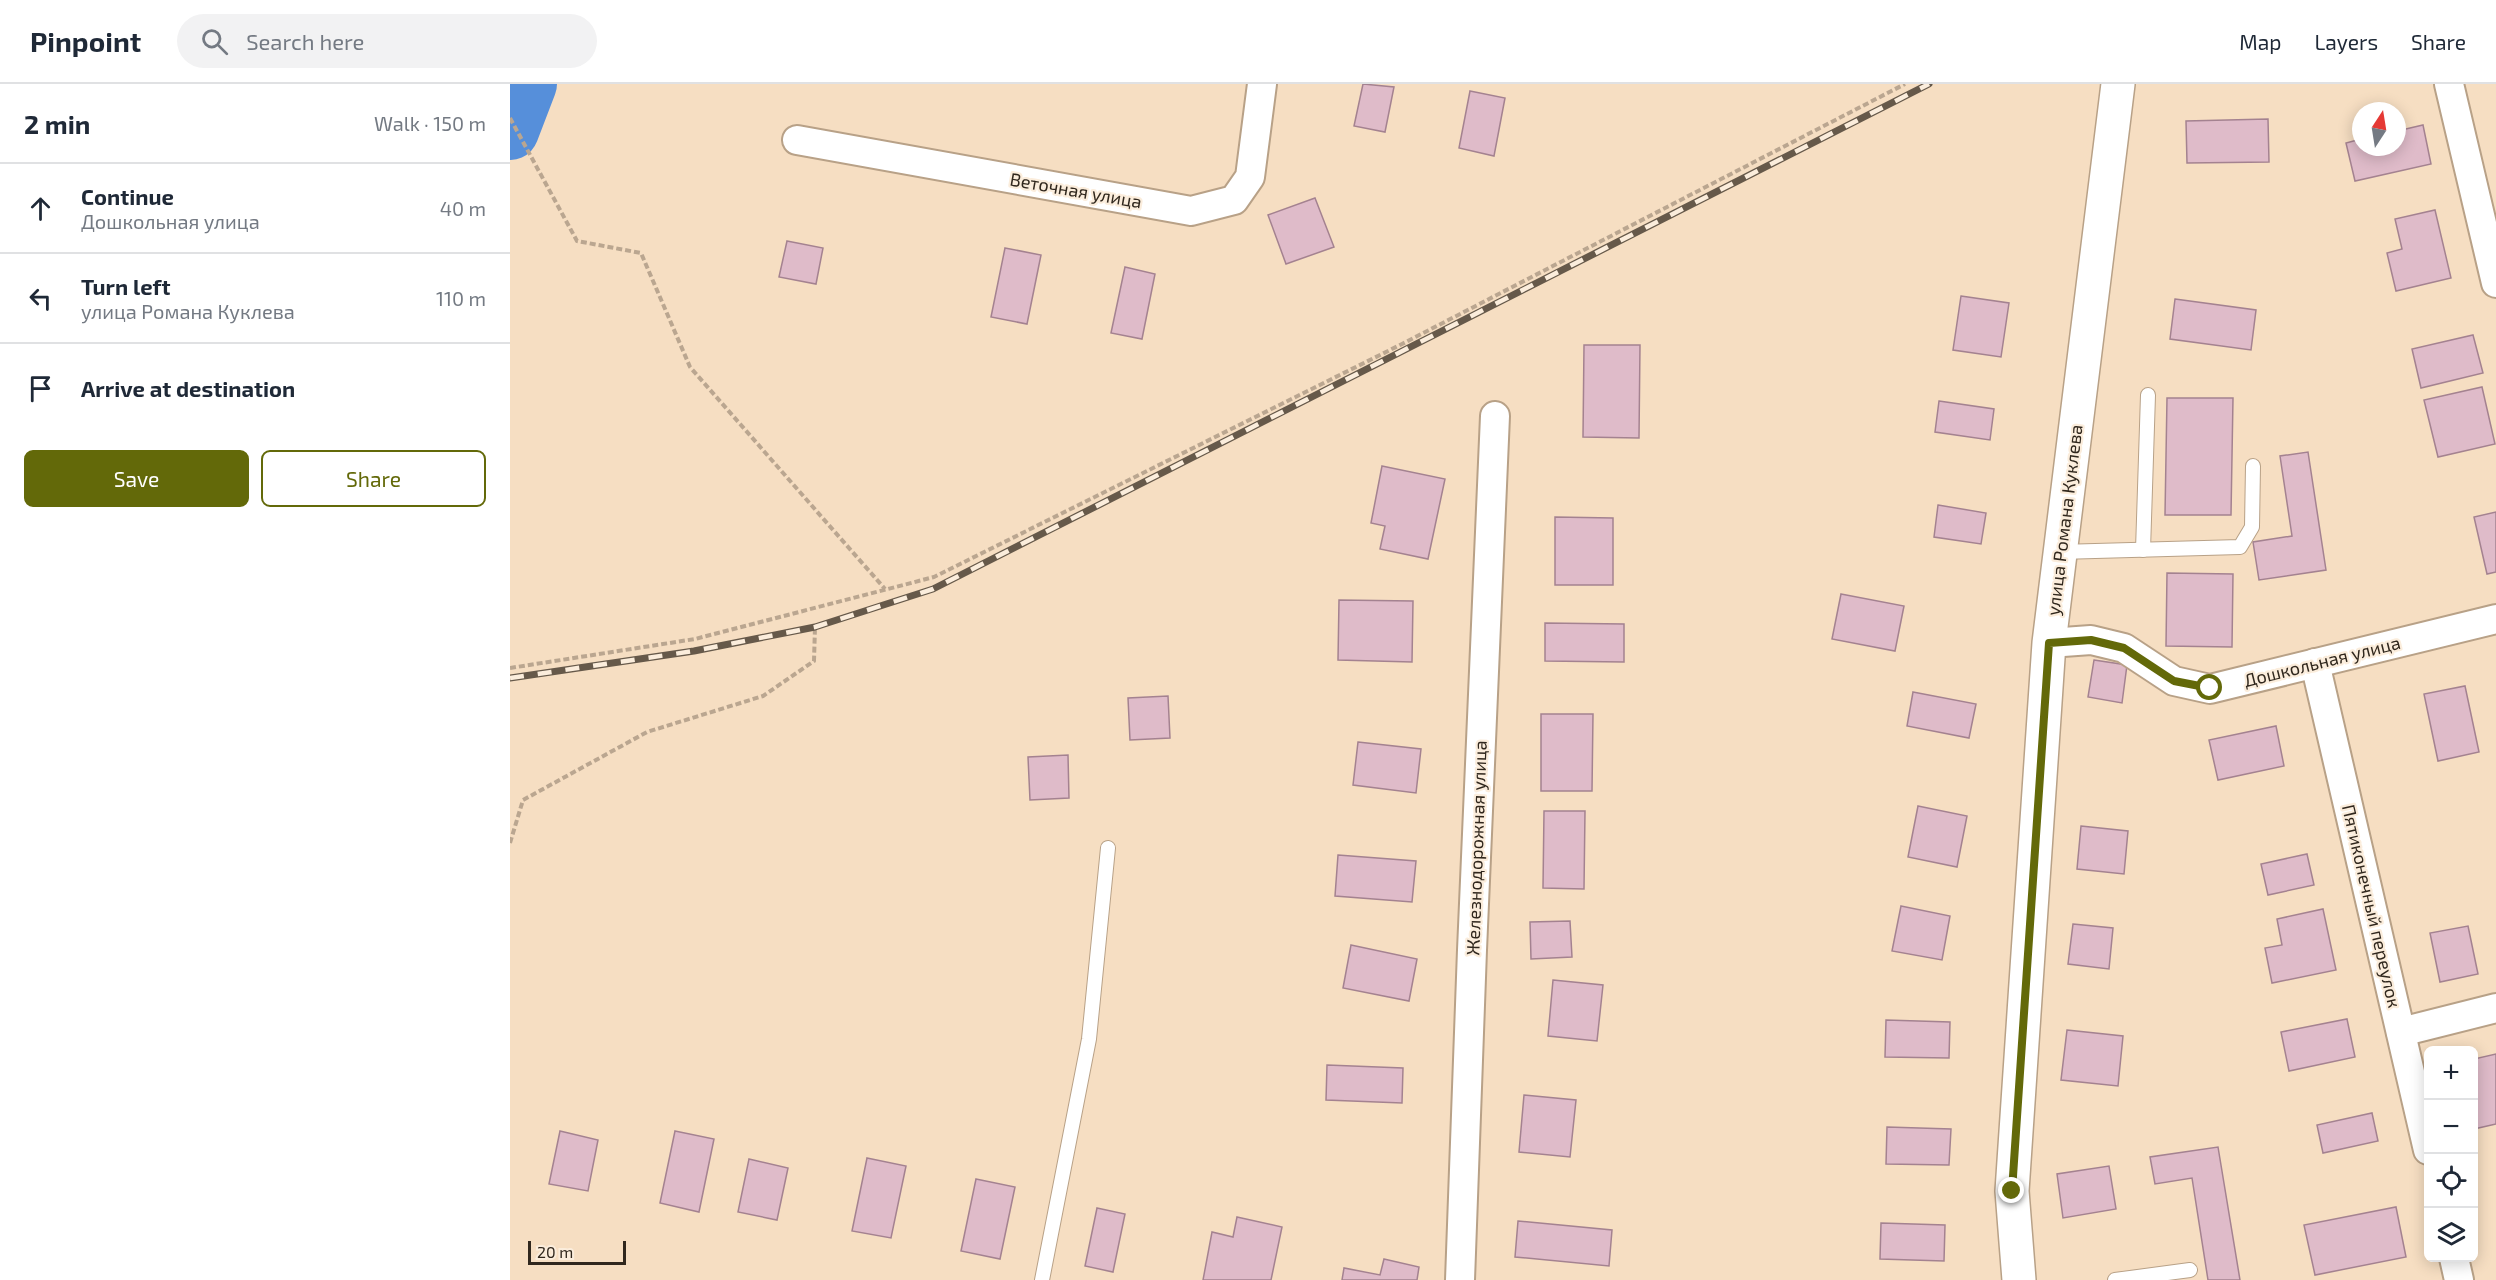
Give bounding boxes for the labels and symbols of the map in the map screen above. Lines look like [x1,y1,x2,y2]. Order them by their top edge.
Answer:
north arrow [2352,102,2406,156]
street label: Веточная улица [1008,168,1144,212]
street label: улица Романа Куклева [2041,423,2087,617]
street label: Дошкольная улица [2241,631,2403,691]
route start [2196,674,2222,700]
street label: Железнодорожная улица [1461,740,1491,956]
street label: Пятиконечный переулок [2338,802,2406,1010]
route end [1998,1177,2024,1203]
scale bar [528,1238,626,1266]

